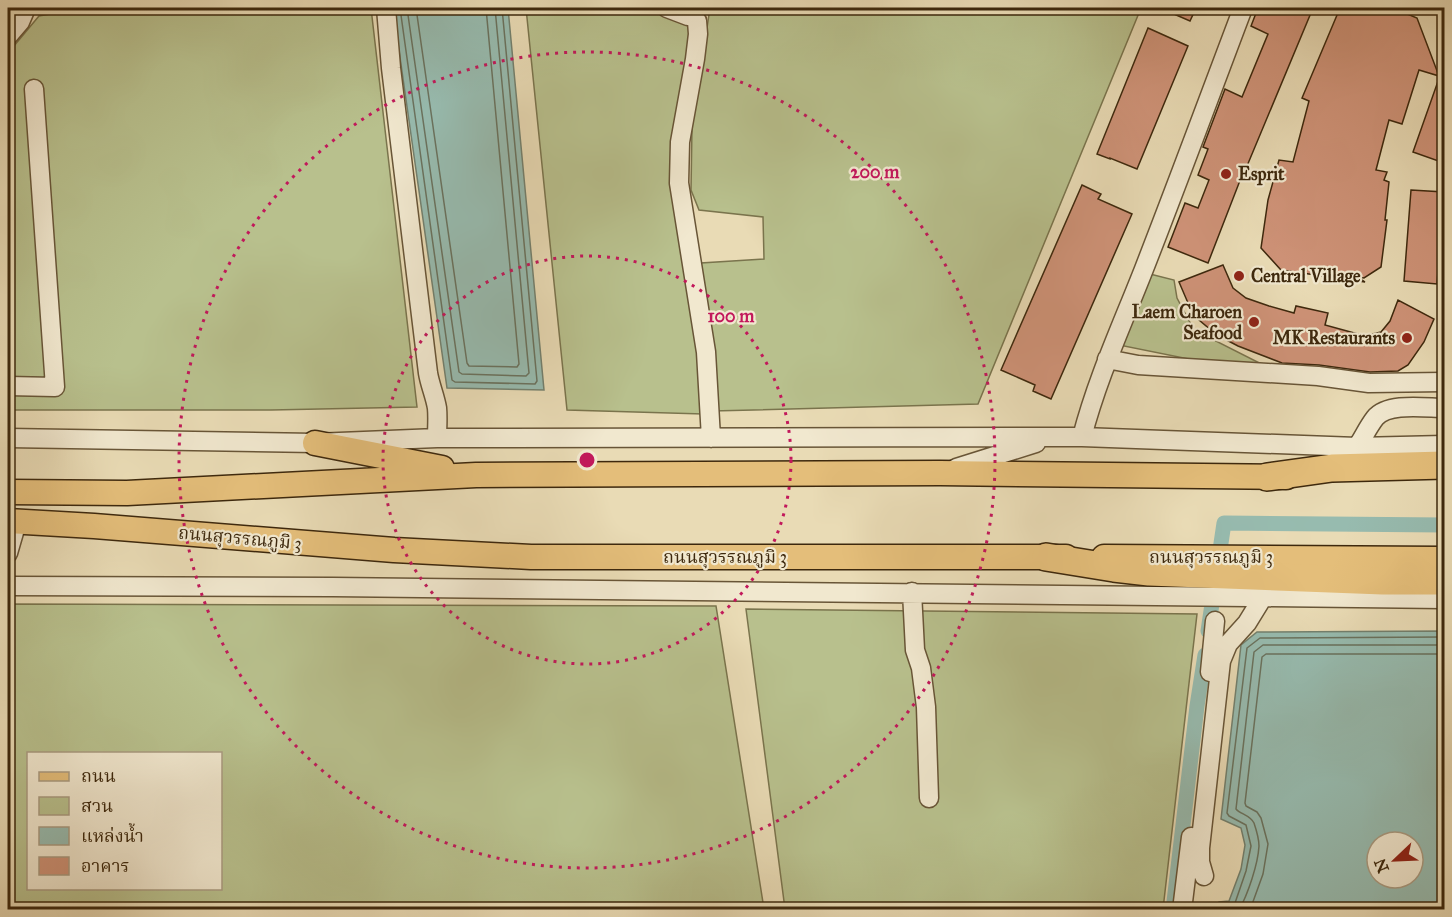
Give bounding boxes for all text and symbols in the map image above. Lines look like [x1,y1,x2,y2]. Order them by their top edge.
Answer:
text: 200 m [851,161,900,183]
place label: Esprit [1238,163,1285,186]
marker: Esprit [1219,167,1233,181]
place label: Central Village [1251,265,1361,288]
marker: Central Village [1232,269,1246,283]
place label: Laem Charoen Seafood [1132,301,1243,344]
text: 100 m [708,305,755,327]
marker: Laem Charoen Seafood [1247,315,1261,329]
place label: MK Restaurants [1273,327,1395,349]
marker: MK Restaurants [1400,331,1414,345]
centre of rings [577,450,597,470]
street label: ถนนสุวรรณภูมิ 3 [177,522,303,555]
street label: ถนนสุวรรณภูมิ 3 [663,546,787,569]
street label: ถนนสุวรรณภูมิ 3 [1149,546,1273,569]
legend [27,752,222,890]
text: ถนน [81,765,116,787]
text: สวน [81,795,113,817]
text: แหล่งน้ำ [81,822,144,847]
north arrow [1365,830,1425,890]
text: อาคาร [81,855,130,877]
text: N [1370,855,1393,876]

